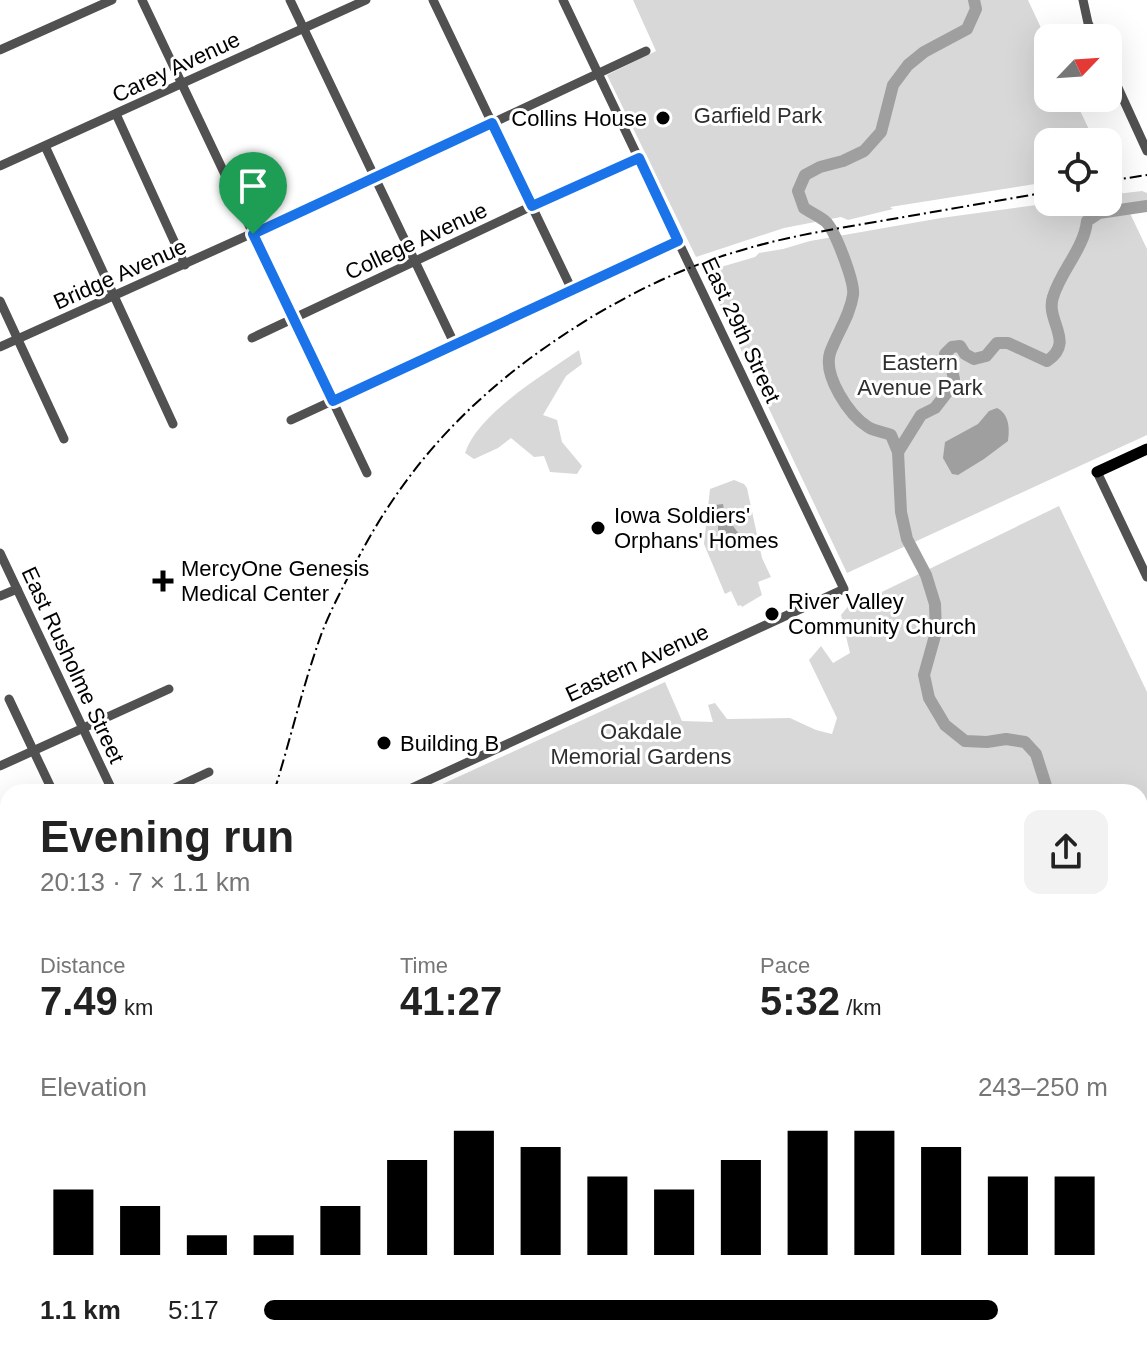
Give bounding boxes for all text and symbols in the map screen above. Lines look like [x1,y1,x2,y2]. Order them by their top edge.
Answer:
north arrow [1034,24,1122,112]
map controls [1034,24,1122,216]
street label: Carey Avenue [108,27,244,107]
park label: Garfield Park [694,103,823,128]
place label: Collins House [511,106,647,131]
marker: Collins House [654,109,672,127]
button: locate [1034,128,1122,216]
pin [219,152,287,234]
icon: arrive [231,164,275,208]
street label: College Avenue [341,197,491,285]
street label: Bridge Avenue [50,234,190,314]
street label: East 29th Street [696,253,786,407]
park label: Eastern Avenue Park [857,350,984,400]
place label: Iowa Soldiers' Orphans' Homes [614,503,778,553]
marker: Iowa Soldiers' Orphans' Homes [589,519,607,537]
place label: MercyOne Genesis Medical Center [181,556,369,606]
street label: East Rusholme Street [16,563,130,767]
marker: MercyOne Genesis Medical Center [152,570,174,592]
place label: River Valley Community Church [788,589,976,639]
marker: River Valley Community Church [763,605,781,623]
street label: Eastern Avenue [562,619,712,707]
park label: Oakdale Memorial Gardens [551,719,731,769]
place label: Building B [400,731,499,756]
marker: Building B [375,734,393,752]
button: share [1024,810,1108,894]
text: Evening run [40,812,294,861]
text: 20:13 · 7 × 1.1 km [40,867,250,897]
text: Distance [40,953,126,978]
text: Time [400,953,448,978]
text: Pace [760,953,810,978]
text: 7.49 [40,979,118,1023]
text: 41:27 [400,979,502,1023]
text: 5:32 [760,979,840,1023]
text: km [118,995,153,1020]
text: /km [840,995,882,1020]
text: Elevation [40,1072,147,1102]
text: 243–250 m [978,1072,1108,1102]
text: 1.1 km [40,1295,121,1325]
text: 5:17 [168,1295,219,1325]

